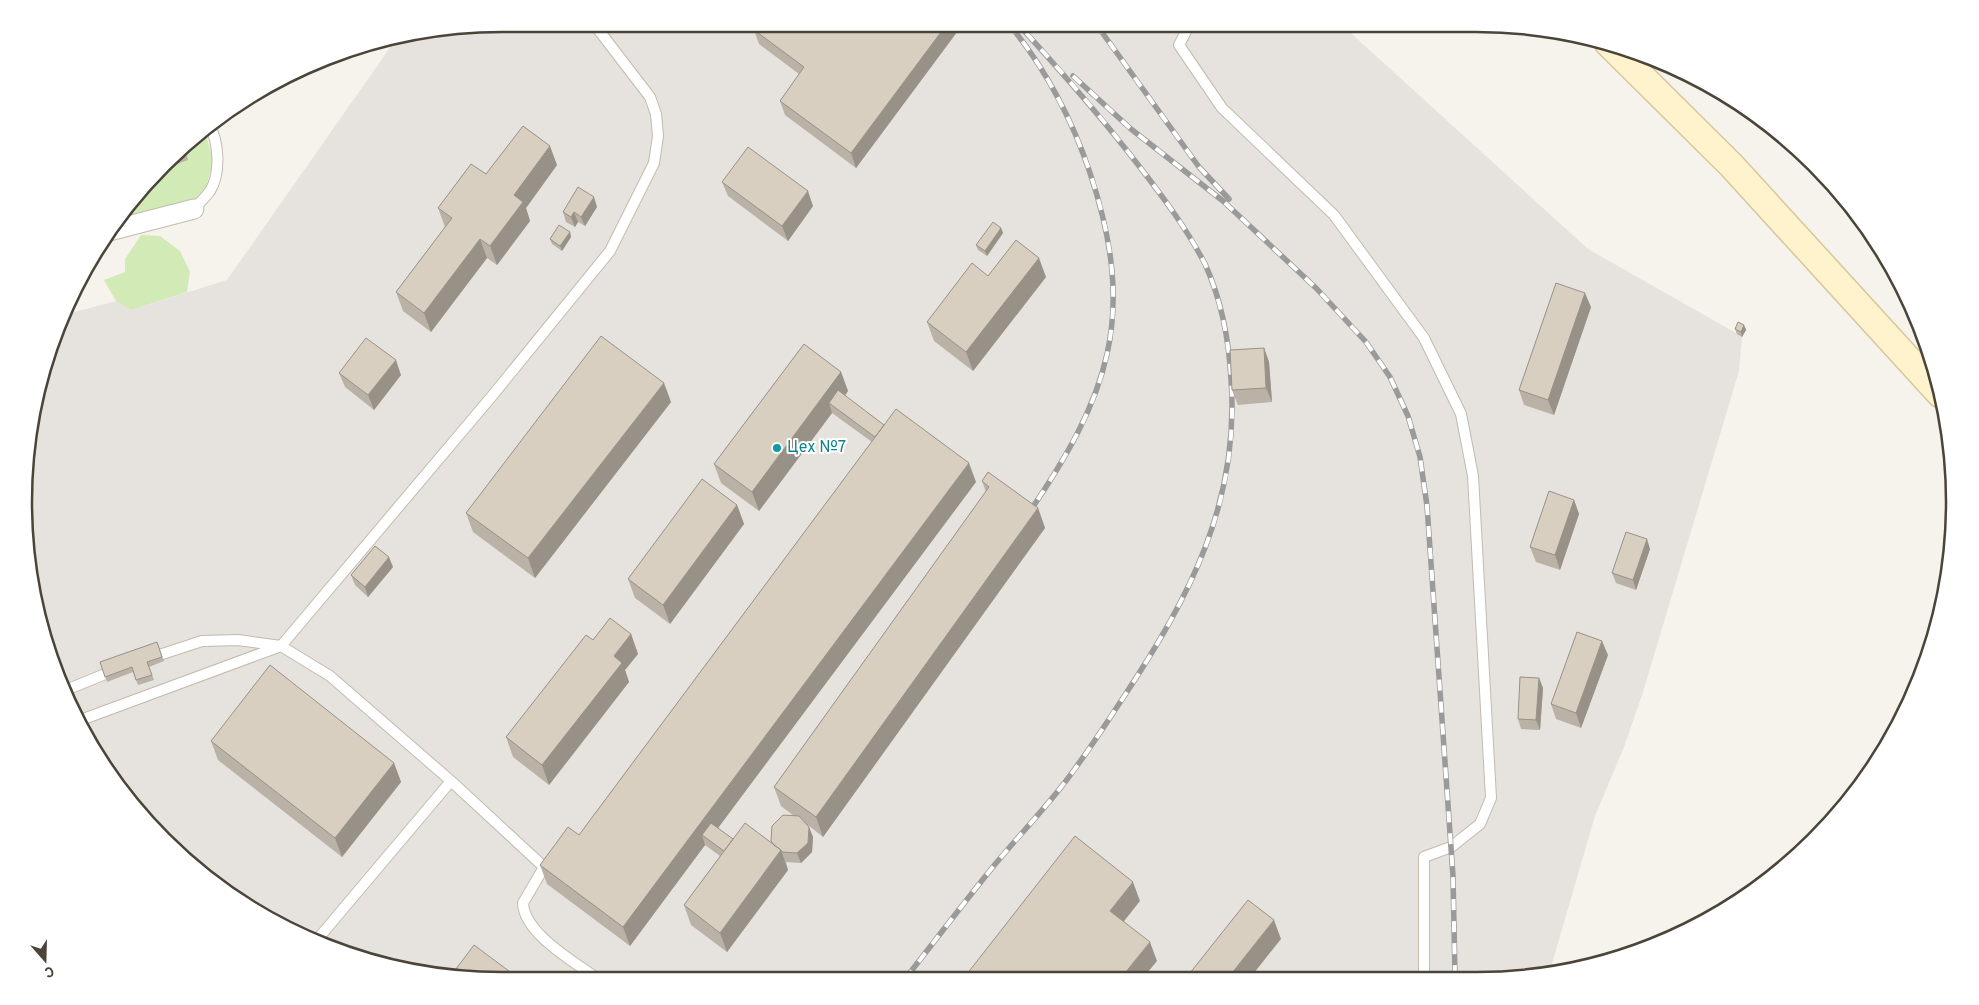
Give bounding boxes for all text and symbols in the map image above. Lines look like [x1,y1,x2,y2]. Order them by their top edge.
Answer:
place label: Цех №7 [787,438,846,458]
marker: Цех №7 [771,442,783,454]
north arrow [20,935,70,985]
text: С [42,961,56,980]

